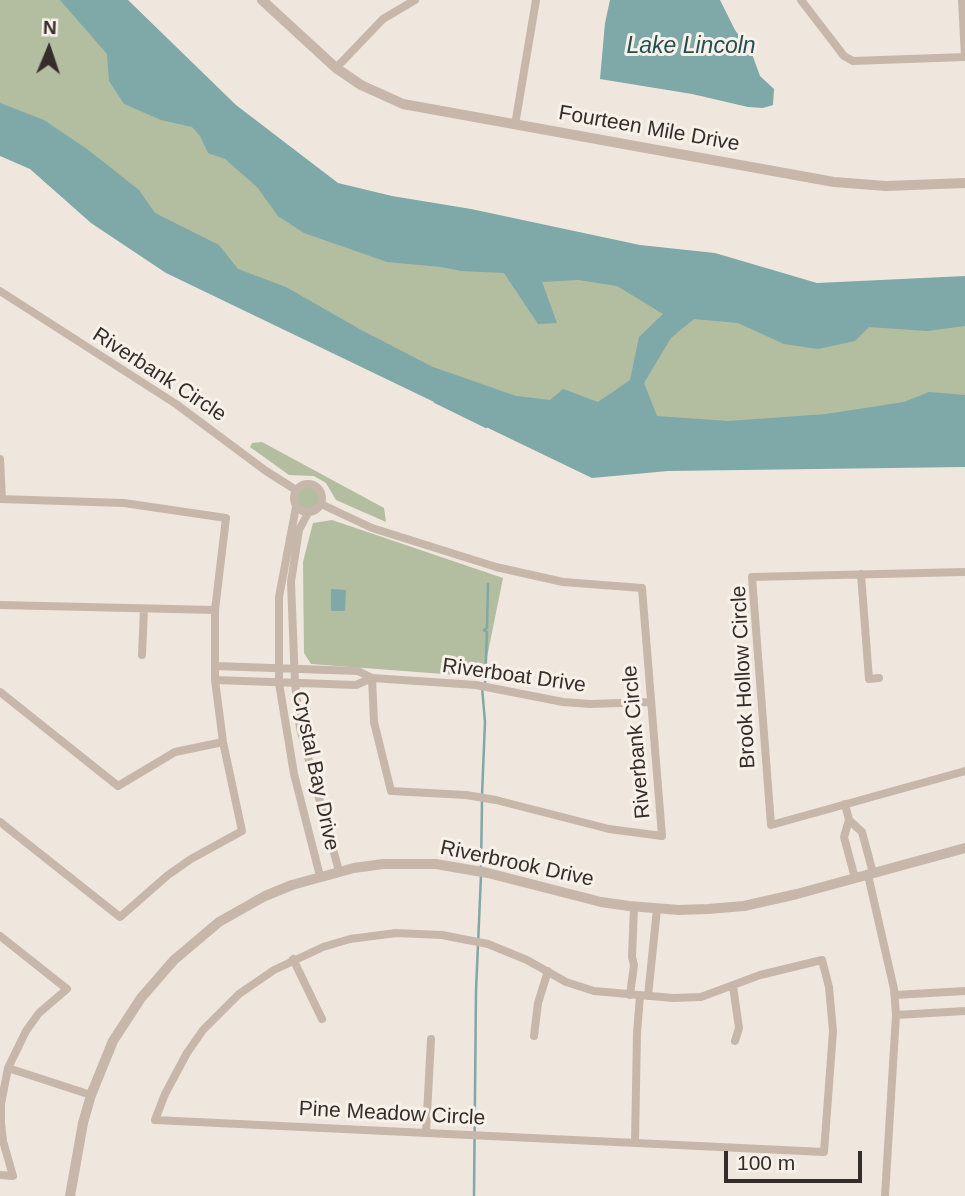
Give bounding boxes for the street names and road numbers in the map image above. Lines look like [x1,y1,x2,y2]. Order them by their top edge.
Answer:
street label: Fourteen Mile Drive [557,101,741,157]
street label: Riverbank Circle [88,322,230,428]
street label: Brook Hollow Circle [727,585,761,769]
street label: Riverboat Drive [441,653,587,699]
street label: Riverbank Circle [618,664,656,820]
street label: Crystal Bay Drive [286,689,344,853]
street label: Riverbrook Drive [438,835,596,893]
street label: Pine Meadow Circle [298,1097,486,1131]

